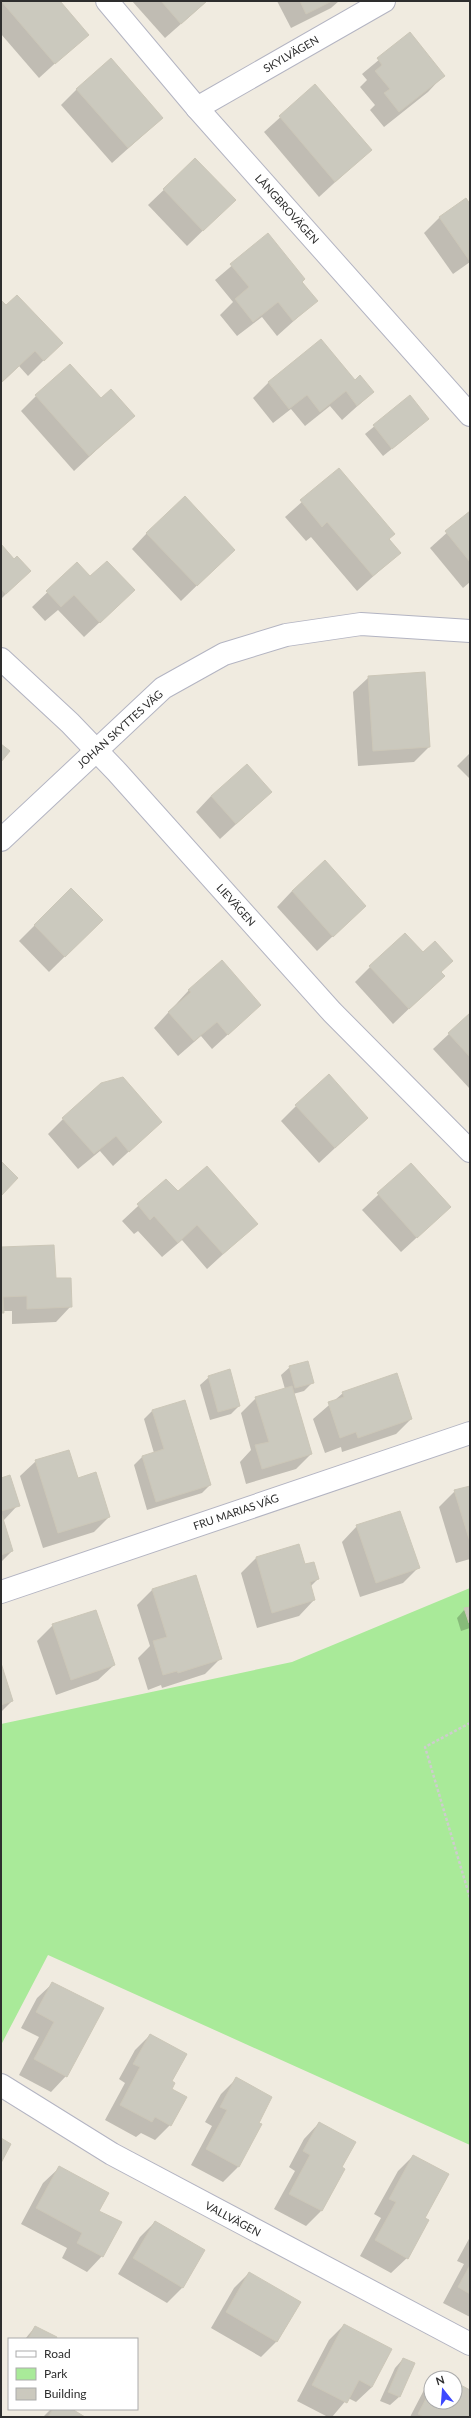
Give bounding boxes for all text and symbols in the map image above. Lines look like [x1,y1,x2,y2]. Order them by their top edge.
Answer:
street label: SKYLVÄGEN [261,33,321,75]
street label: LÅNGBROVÄGEN [253,171,322,246]
street label: JOHAN SKYTTES VÄG [74,687,165,770]
street label: LIEVÄGEN [214,881,259,928]
street label: FRU MARIAS VÄG [191,1491,280,1532]
street label: VALLVÄGEN [203,2198,263,2239]
legend [8,2338,138,2410]
text: Road [44,2346,71,2361]
text: Park [44,2366,68,2381]
north arrow [423,2370,463,2410]
text: N [434,2373,446,2387]
text: Building [44,2386,87,2401]

